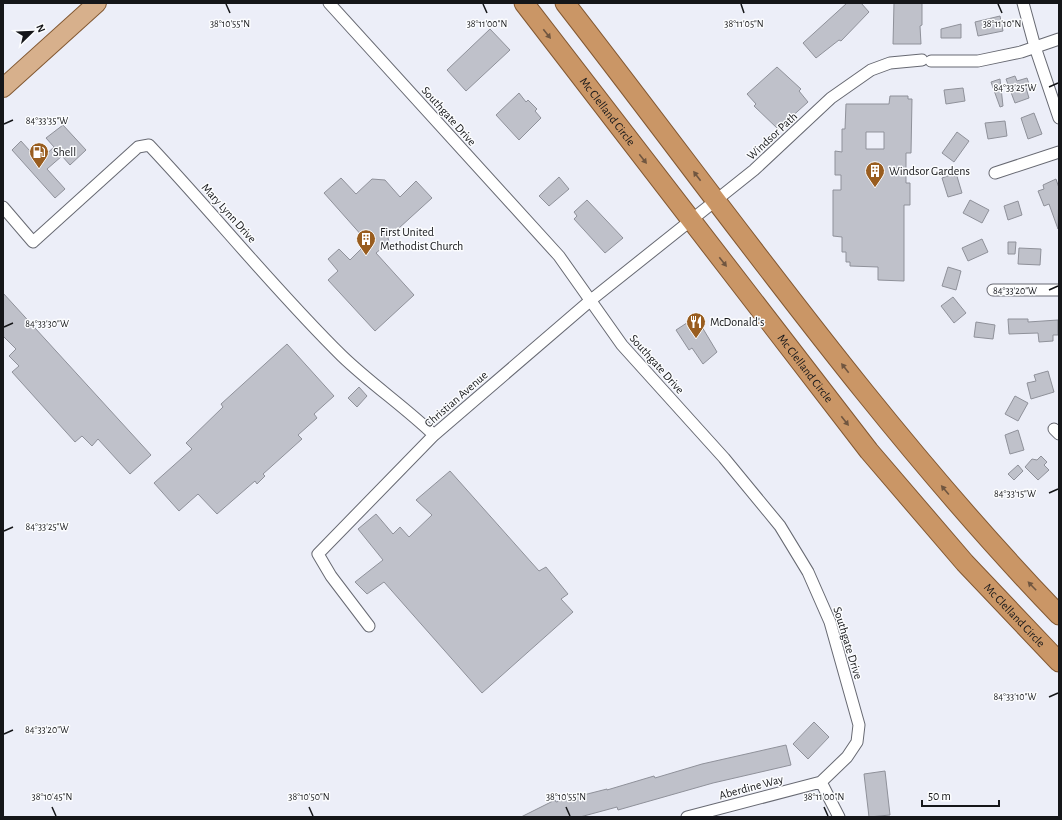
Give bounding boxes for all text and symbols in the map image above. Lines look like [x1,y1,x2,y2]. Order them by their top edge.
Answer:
north arrow [12,12,52,52]
text: 38°10'55"N [210,19,250,29]
text: 38°11'00"N [467,19,507,29]
text: 38°11'05"N [724,19,764,29]
text: 38°11'10"N [983,19,1021,29]
text: N [34,23,47,34]
one-way arrow [543,28,552,39]
street label: Mc Clelland Circle [578,75,638,148]
text: 84°33'25"W [994,83,1037,93]
street label: Southgate Drive [419,84,479,148]
street label: Windsor Path [745,110,799,162]
text: 84°33'35"W [26,116,68,126]
fuel station icon: Shell [28,141,50,169]
place label: Shell [53,146,76,158]
one-way arrow [639,154,648,165]
building icon: Windsor Gardens [864,160,886,188]
place label: Windsor Gardens [889,165,970,177]
one-way arrow [693,170,702,181]
street label: Mary Lynn Drive [199,181,259,246]
place label: First United Methodist Church [380,226,463,252]
building icon: First United Methodist Church [355,228,377,256]
one-way arrow [718,257,727,268]
text: 84°33'20"W [993,286,1037,296]
restaurant icon: McDonald's [685,311,707,339]
place label: McDonald's [710,316,764,328]
text: 84°33'30"W [25,319,69,329]
street label: Southgate Drive [627,332,687,396]
street label: Mc Clelland Circle [775,332,835,405]
one-way arrow [841,362,849,373]
street label: Christian Avenue [422,369,490,429]
one-way arrow [841,415,849,426]
one-way arrow [940,485,949,495]
text: 84°33'15"W [994,489,1036,499]
text: 84°33'25"W [26,522,69,532]
street label: Mc Clelland Circle [982,581,1047,649]
one-way arrow [1028,582,1037,591]
street label: Southgate Drive [831,605,865,681]
text: 84°33'10"W [994,692,1037,702]
text: 84°33'20"W [25,725,69,735]
street label: Aberdine Way [718,773,785,802]
scale bar [922,782,999,808]
text: 50 m [928,790,951,802]
text: 38°10'45"N [32,792,72,802]
text: 38°10'50"N [288,792,330,802]
text: 38°10'55"N [546,792,586,802]
text: 38°11'00"N [804,792,844,802]

